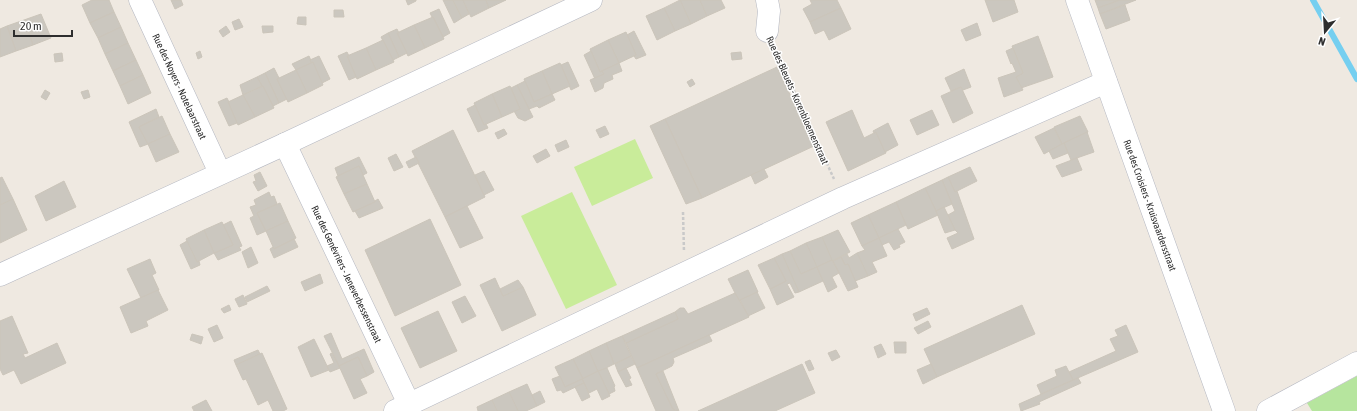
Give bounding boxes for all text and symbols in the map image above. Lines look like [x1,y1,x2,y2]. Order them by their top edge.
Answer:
scale bar [14,12,72,38]
north arrow [1305,12,1345,52]
text: 20 m [20,19,42,33]
street label: Rue des Noyers - Notelaarstraat [150,32,209,141]
street label: Rue des Bleuets - Korenbloemenstraat [764,34,831,166]
text: N [1317,35,1327,48]
street label: Rue des Croisiers - Kruisvaardersstraat [1121,138,1178,273]
street label: Rue des Genévriers - Jeneverbessenstraat [309,204,384,345]

